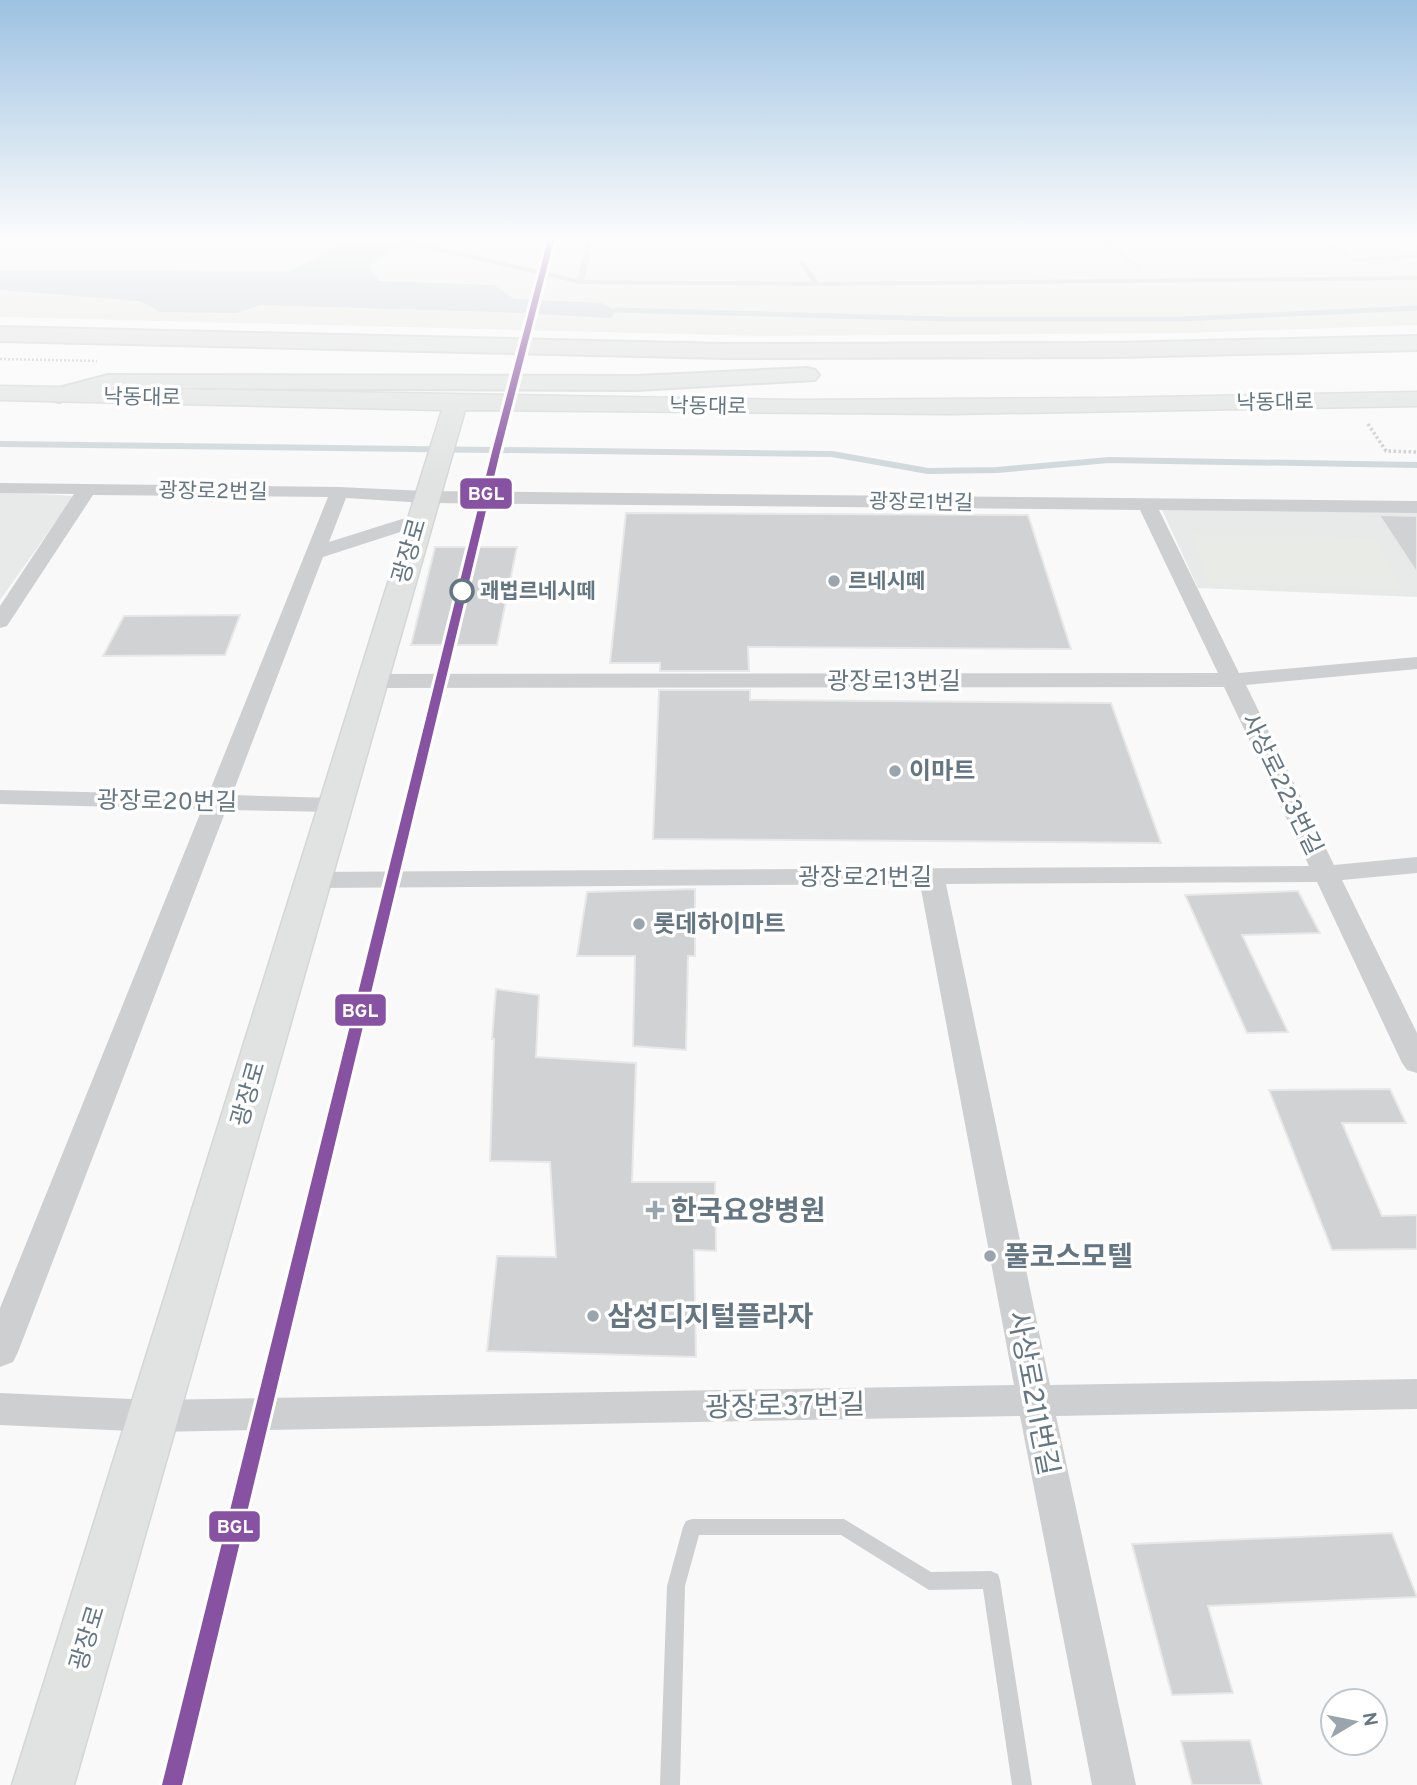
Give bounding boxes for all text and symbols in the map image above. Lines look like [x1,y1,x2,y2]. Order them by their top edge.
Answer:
street label: 낙동대로 [103,384,181,413]
street label: 낙동대로 [1236,389,1314,418]
street label: 낙동대로 [669,393,747,422]
line badge: BGL [459,477,513,510]
street label: 광장로2번길 [158,478,268,507]
text: BGL [468,483,505,507]
street label: 광장로1번길 [869,489,973,518]
street label: 광장로 [387,516,434,588]
place label: 르네시떼 [848,569,925,596]
marker: 르네시떼 [826,573,842,589]
marker: 괘법르네시떼 [450,579,474,603]
place label: 괘법르네시떼 [480,579,596,606]
street label: 광장로13번길 [827,668,961,698]
street label: 사상로223번길 [1233,709,1327,861]
place label: 이마트 [909,758,975,788]
marker: 이마트 [887,763,903,779]
street label: 광장로20번길 [96,787,237,819]
street label: 광장로21번길 [798,864,932,894]
place label: 롯데하이마트 [653,911,785,941]
marker: 롯데하이마트 [631,916,647,932]
line badge: BGL [334,993,387,1027]
text: BGL [342,1000,379,1024]
street label: 광장로 [226,1059,273,1131]
place label: 한국요양병원 [671,1195,826,1231]
marker: 한국요양병원 [645,1200,665,1220]
place label: 풀코스모텔 [1004,1241,1133,1277]
marker: 풀코스모텔 [982,1248,998,1264]
place label: 삼성디지털플라자 [607,1301,813,1337]
marker: 삼성디지털플라자 [585,1308,601,1324]
street label: 사상로211번길 [997,1308,1065,1479]
street label: 광장로37번길 [705,1389,865,1427]
line badge: BGL [208,1510,261,1543]
text: BGL [217,1516,254,1540]
street label: 광장로 [65,1603,113,1675]
north arrow [1319,1687,1389,1757]
text: N [1356,1711,1382,1728]

